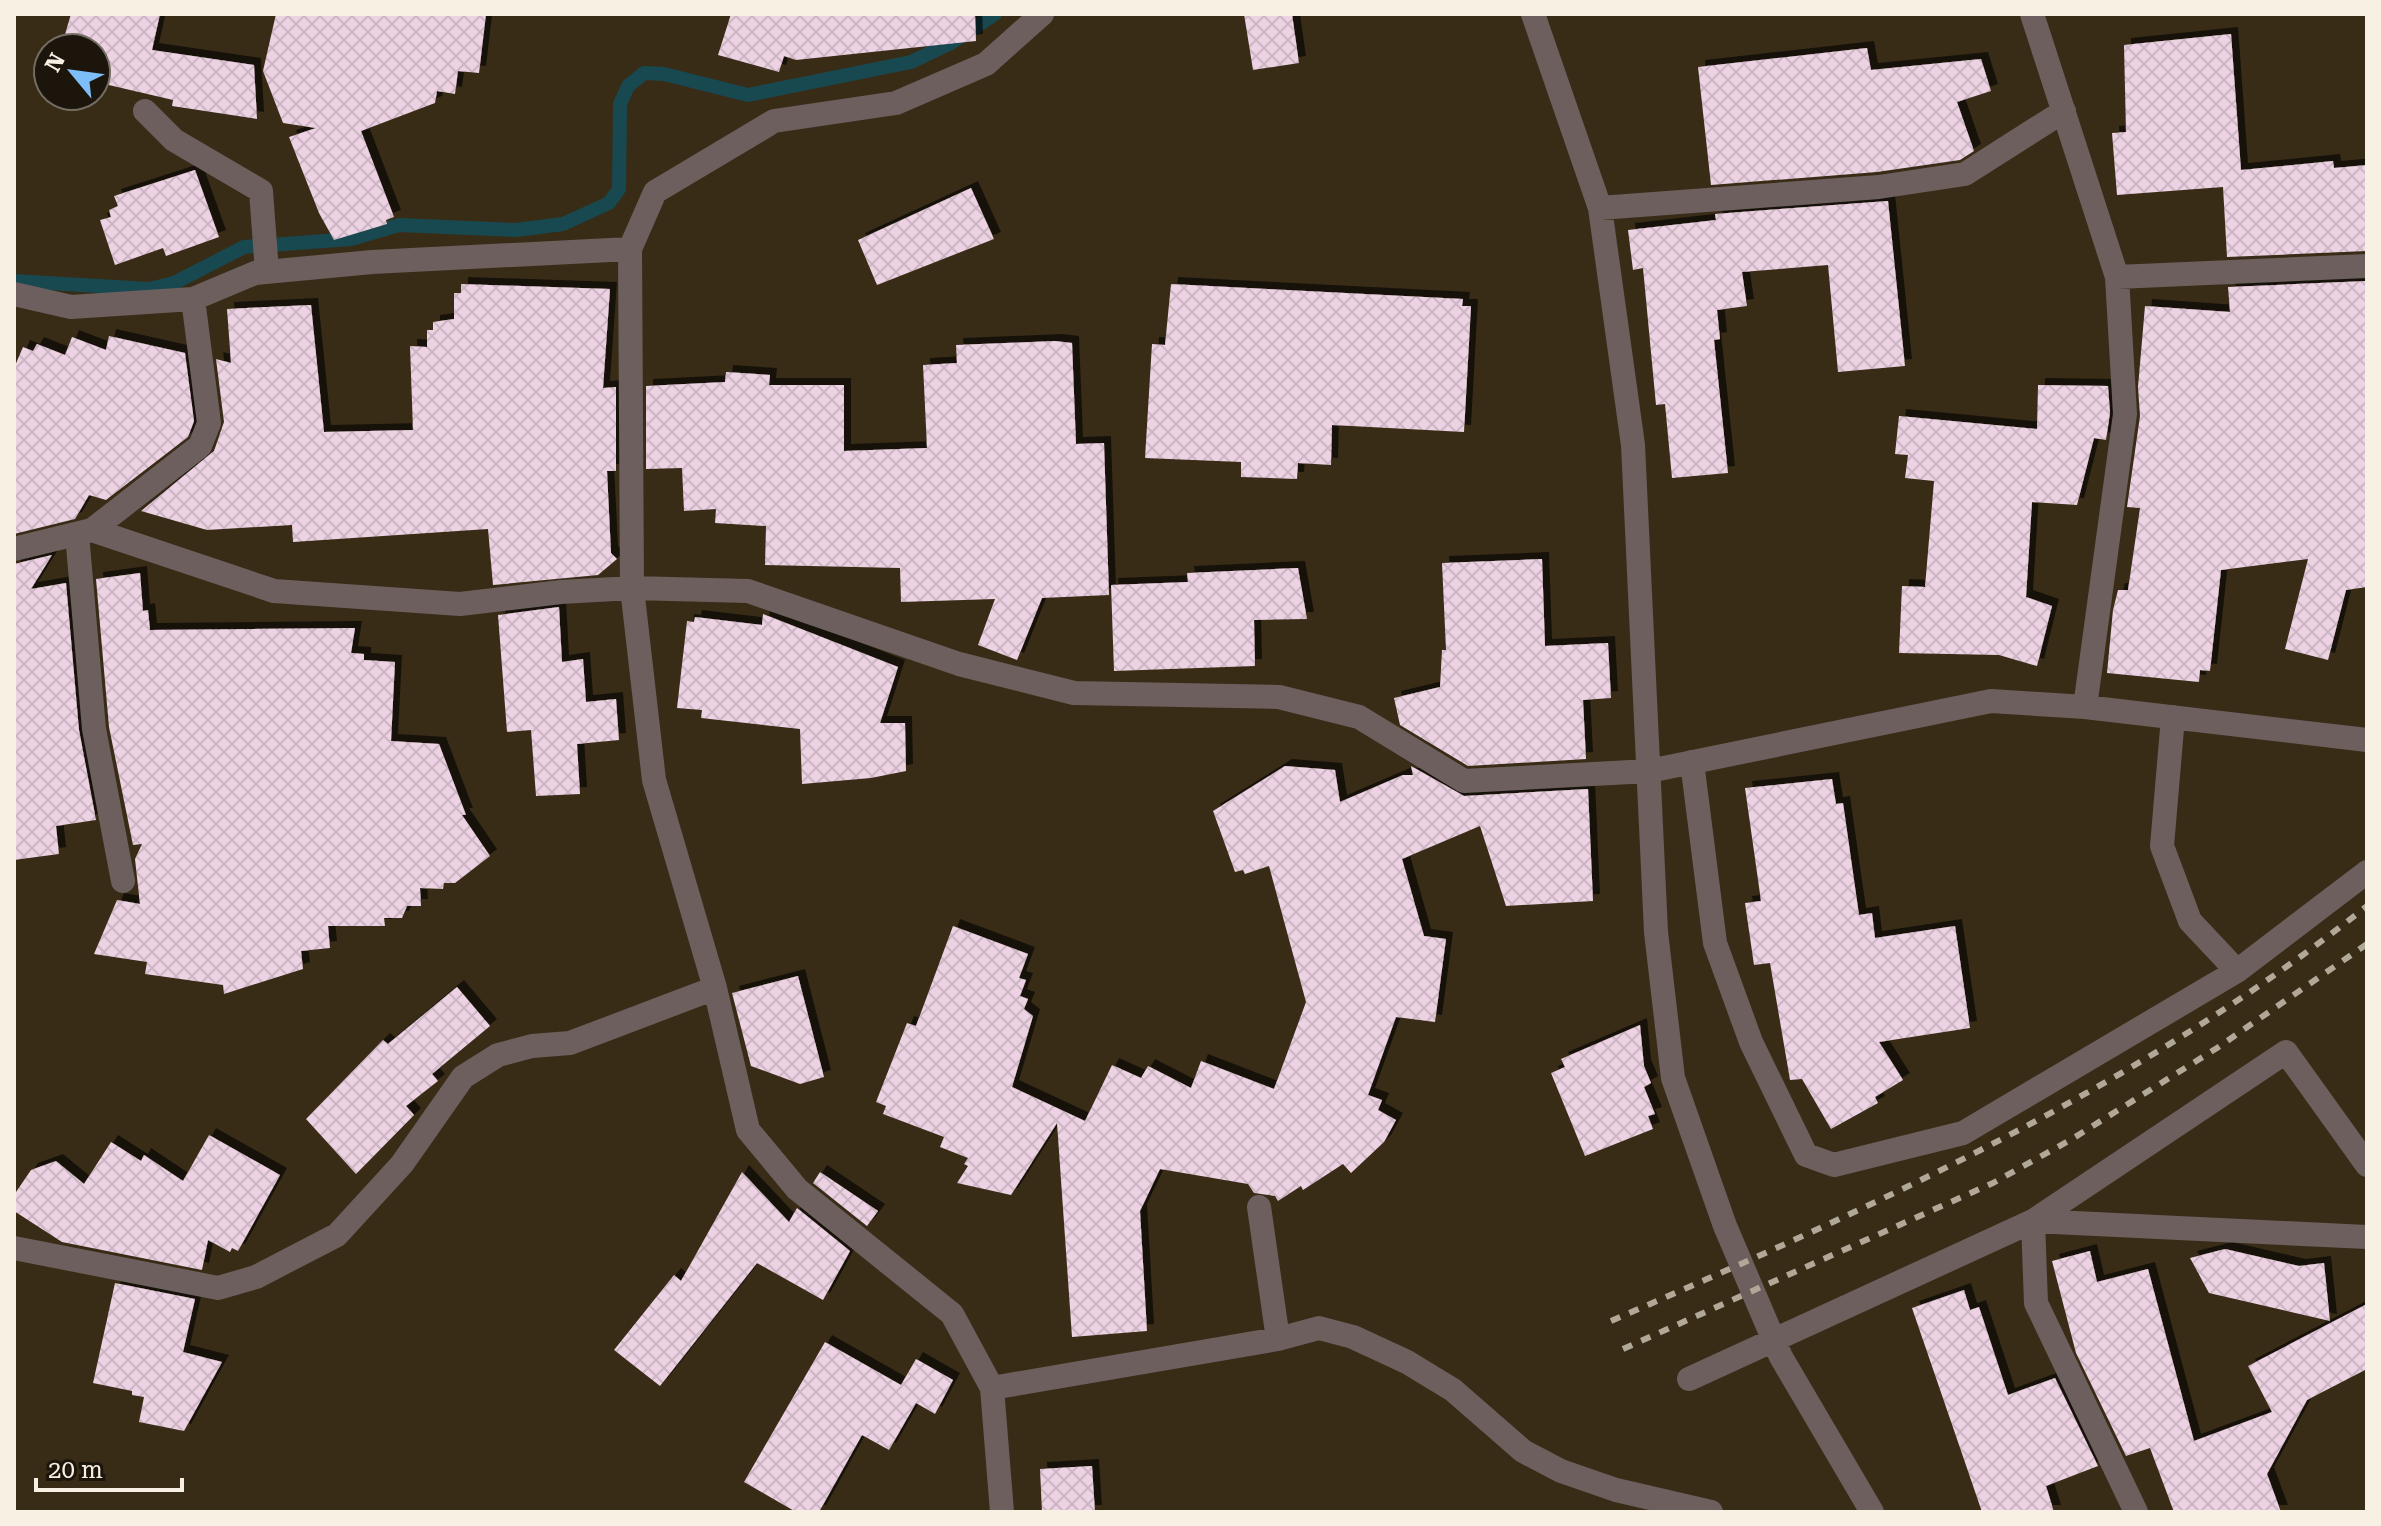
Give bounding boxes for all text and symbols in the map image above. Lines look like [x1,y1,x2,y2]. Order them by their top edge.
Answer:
north arrow [32,32,112,112]
text: N [40,49,70,76]
scale bar [36,1442,182,1492]
text: 20 m [48,1456,103,1484]

